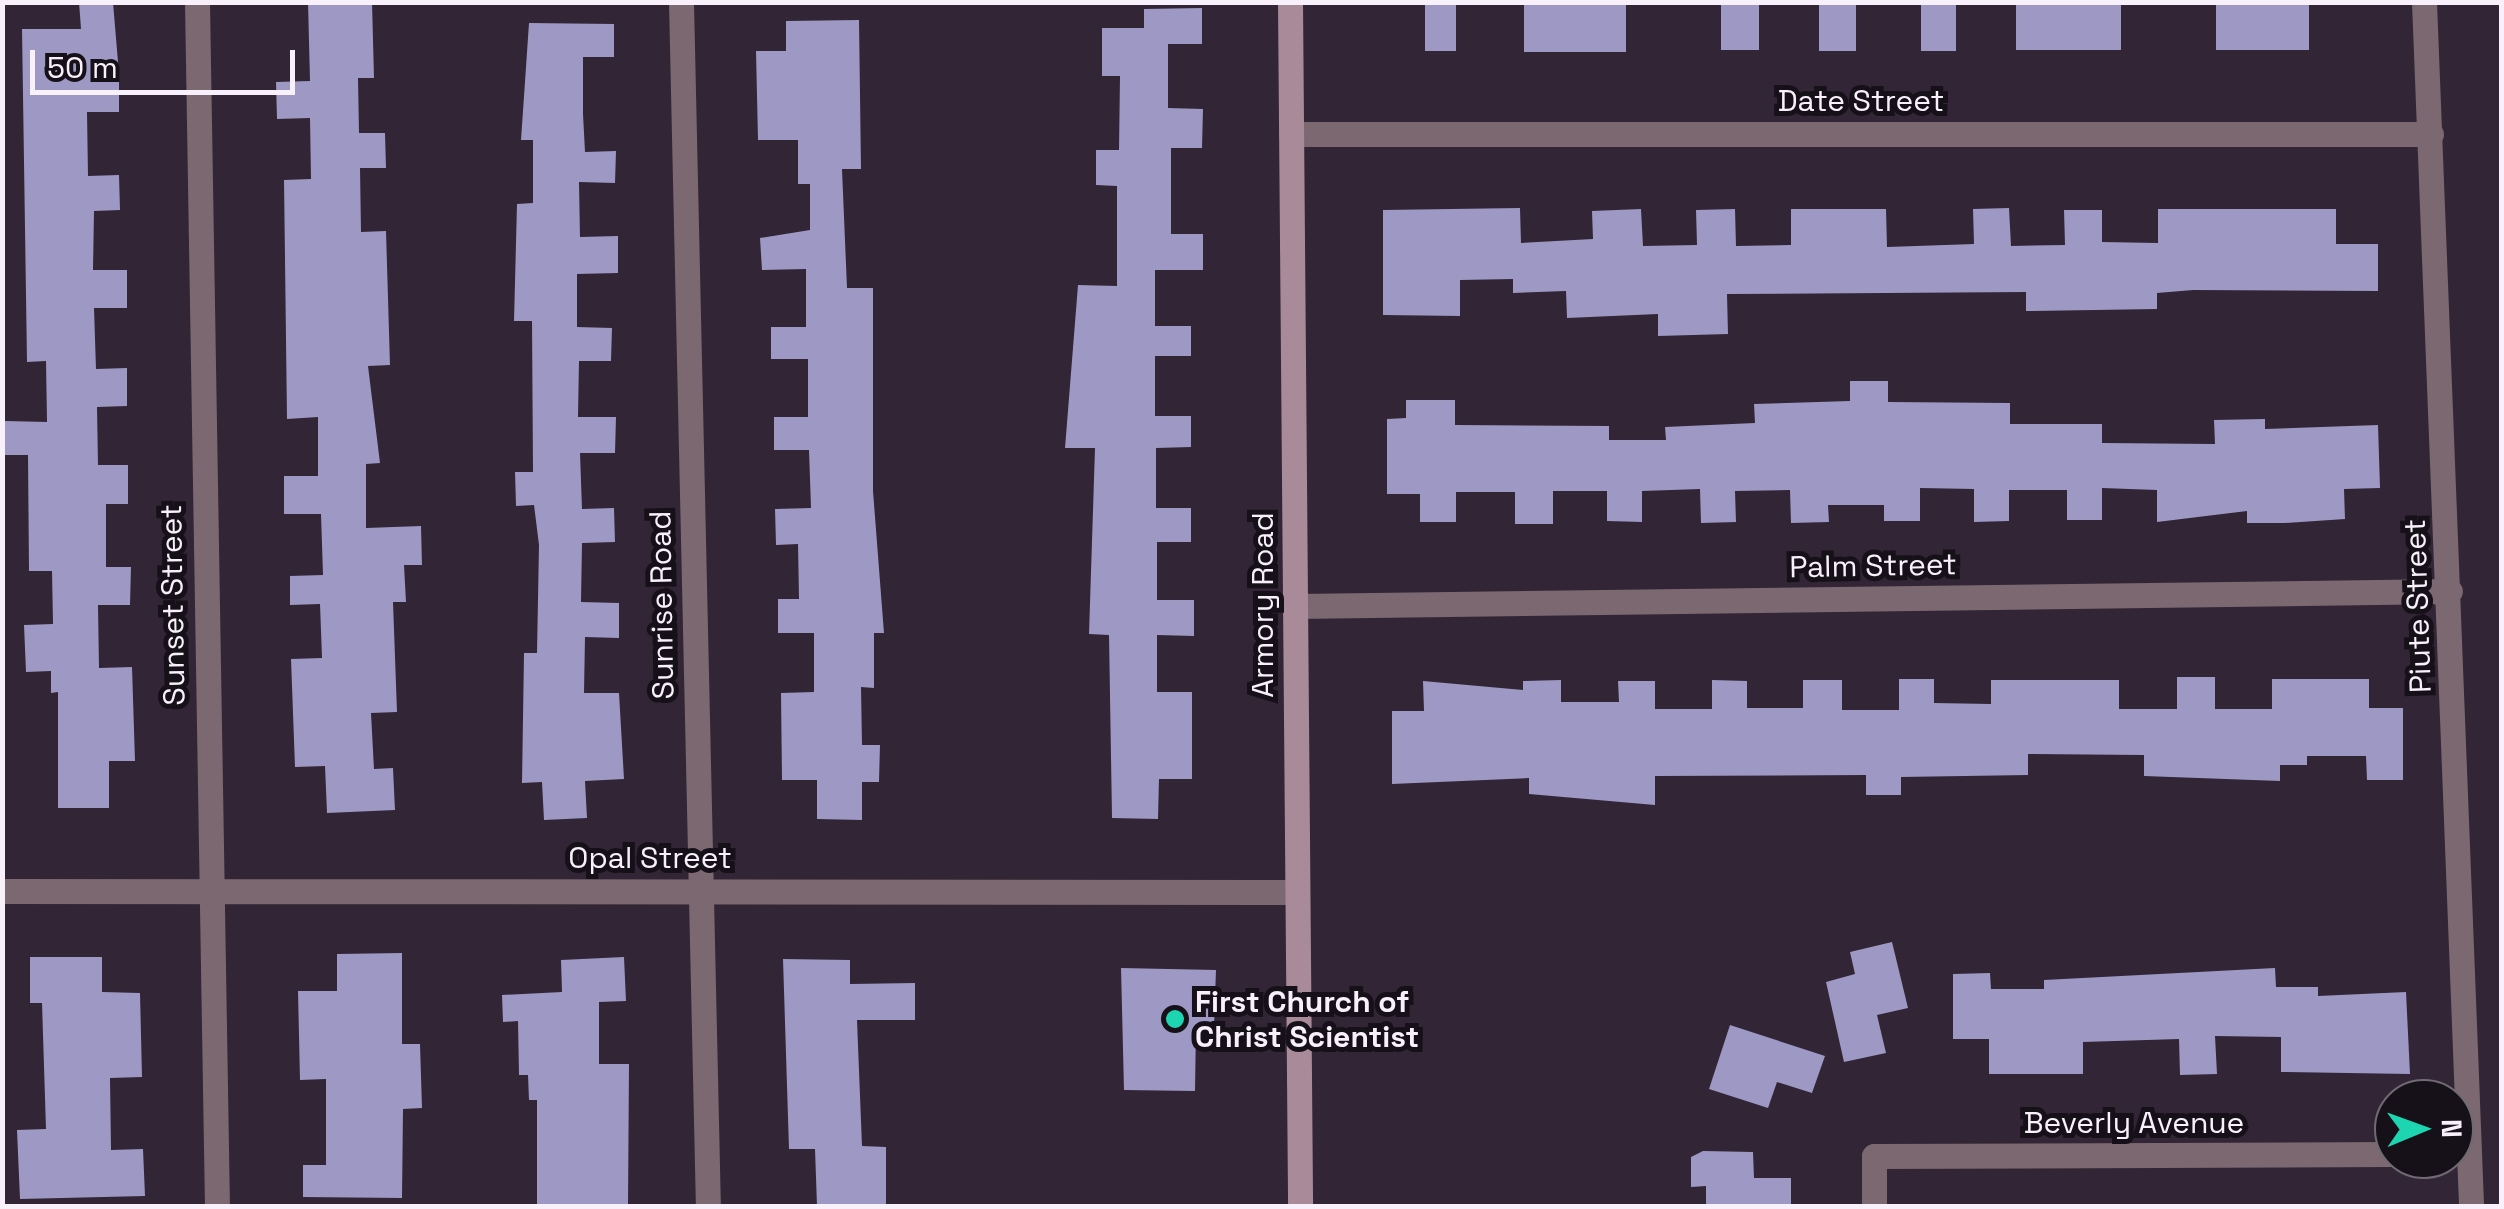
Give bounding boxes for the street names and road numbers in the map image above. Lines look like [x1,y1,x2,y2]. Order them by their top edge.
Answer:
street label: Date Street [1778,83,1944,119]
street label: Sunset Street [153,504,193,706]
street label: Sunrise Road [642,510,682,700]
street label: Armory Road [1245,512,1281,698]
street label: Piute Street [2397,518,2439,694]
street label: Palm Street [1789,547,1957,585]
street label: Opal Street [568,840,732,876]
street label: Beverly Avenue [2024,1105,2244,1141]

